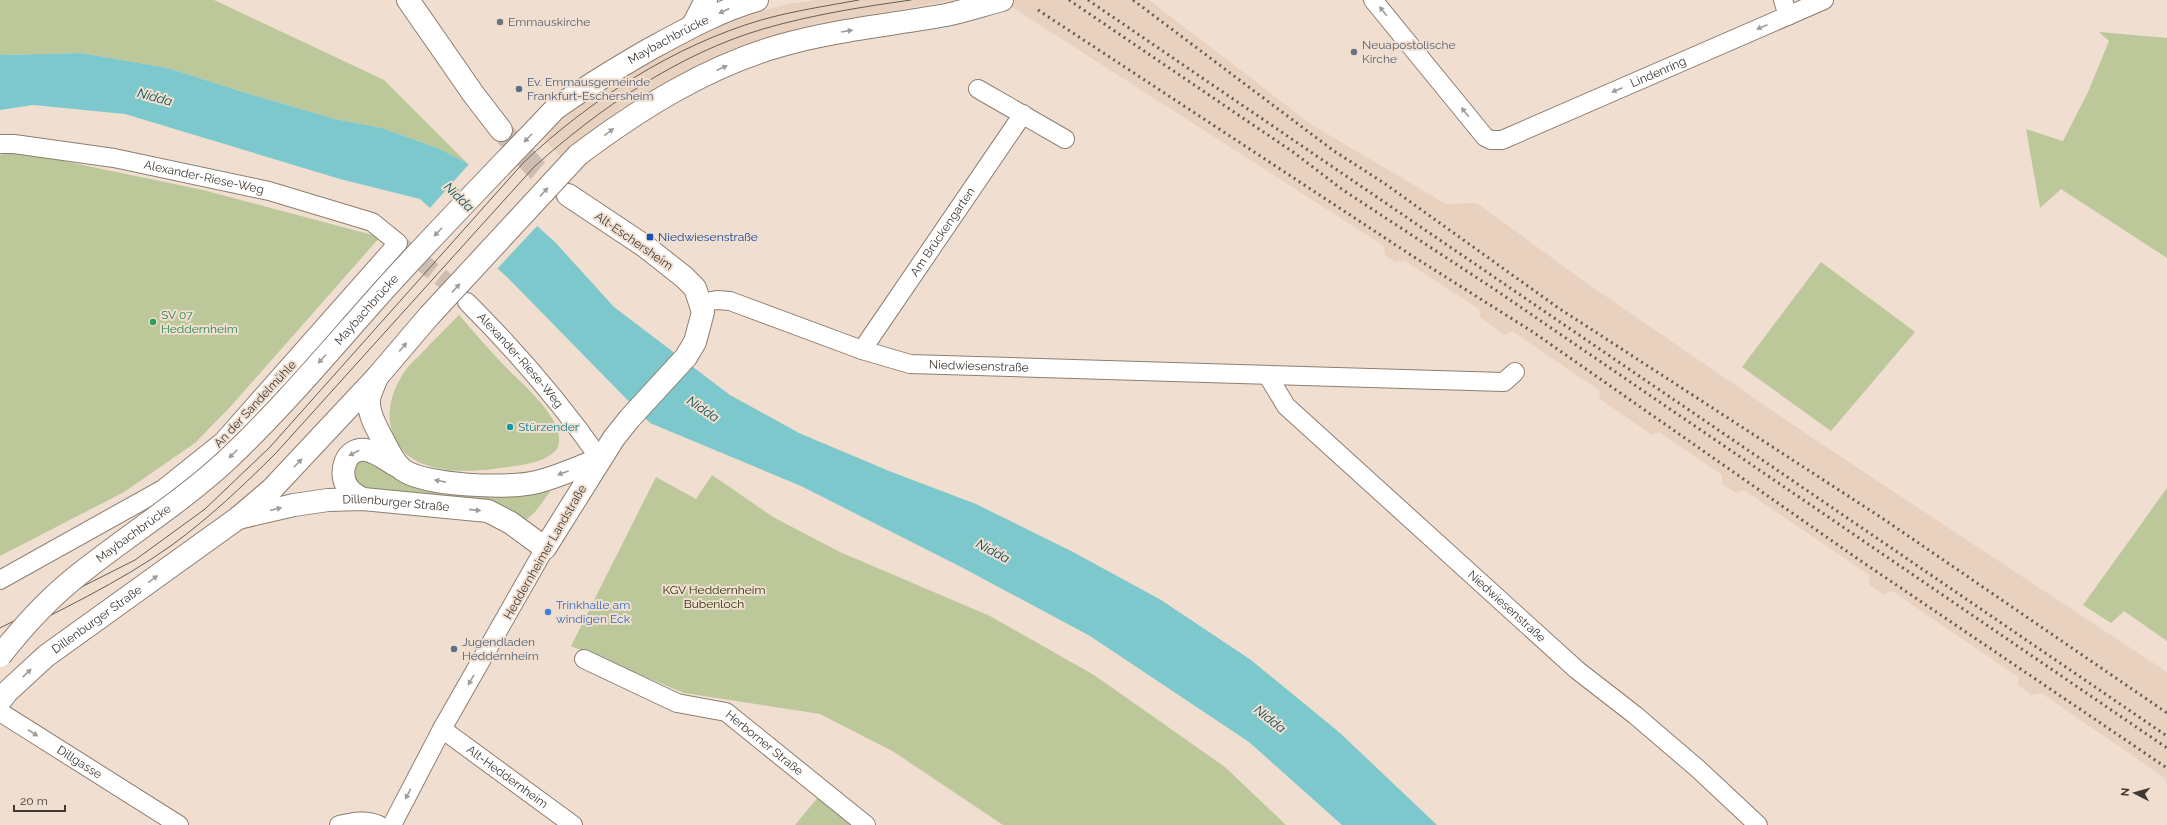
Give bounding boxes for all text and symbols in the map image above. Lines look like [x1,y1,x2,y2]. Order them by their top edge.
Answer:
one-way arrow [1378,6,1387,17]
one-way arrow [719,8,730,14]
street label: Maybachbrücke [626,13,711,67]
place label: Emmauskirche [508,15,590,29]
marker: Emmauskirche [495,17,505,27]
one-way arrow [1757,24,1768,30]
one-way arrow [841,28,853,34]
place label: Neuapostolische Kirche [1362,38,1456,66]
marker: Neuapostolische Kirche [1349,47,1359,57]
street label: Lindenring [1628,54,1688,90]
one-way arrow [717,65,728,71]
place label: Ev. Emmausgemeinde Frankfurt-Eschersheim [527,75,653,103]
marker: Ev. Emmausgemeinde Frankfurt-Eschersheim [514,84,524,94]
water label: Nidda [136,85,174,109]
one-way arrow [1612,87,1623,93]
one-way arrow [1461,107,1470,117]
one-way arrow [604,127,615,136]
one-way arrow [523,133,532,143]
street label: Alexander-Riese-Weg [143,158,265,197]
water label: Nidda [441,179,477,215]
street label: Am Brückengarten [907,185,978,279]
one-way arrow [539,188,548,197]
street label: Alt-Eschersheim [592,209,676,273]
one-way arrow [434,227,443,236]
place label: Niedwiesenstraße [658,230,758,244]
marker: Niedwiesenstraße [645,232,655,242]
street label: Maybachbrücke [332,272,401,348]
one-way arrow [451,283,461,293]
place label: SV 07 Heddernheim [161,308,238,336]
street label: Alexander-Riese-Weg [474,310,566,411]
marker: SV 07 Heddernheim [148,317,158,327]
one-way arrow [398,342,407,353]
one-way arrow [318,354,327,363]
street label: An der Sandelmühle [211,358,299,450]
street label: Niedwiesenstraße [929,358,1029,375]
water label: Nidda [684,393,722,425]
place label: Stürzender [518,420,580,434]
marker: Stürzender [505,422,515,432]
one-way arrow [228,449,238,459]
one-way arrow [348,450,360,457]
one-way arrow [293,458,303,468]
one-way arrow [557,470,569,476]
one-way arrow [434,478,446,484]
street label: Heddernheimer Landstraße [501,482,589,622]
street label: Dillenburger Straße [342,492,450,514]
street label: Maybachbrücke [93,501,174,566]
one-way arrow [270,505,283,511]
one-way arrow [469,507,481,514]
water label: Nidda [974,536,1012,566]
street label: Niedwiesenstraße [1465,567,1548,645]
one-way arrow [148,575,159,583]
street label: Dillenburger Straße [49,582,144,657]
park label: KGV Heddernheim Bubenloch [662,583,766,611]
place label: Trinkhalle am windigen Eck [556,598,631,626]
marker: Trinkhalle am windigen Eck [543,607,553,617]
place label: Jugendladen Heddernheim [462,635,539,663]
marker: Jugendladen Heddernheim [449,644,459,654]
one-way arrow [22,669,32,678]
one-way arrow [467,674,474,686]
water label: Nidda [1251,702,1289,736]
street label: Herborner Straße [723,708,806,778]
one-way arrow [28,729,38,737]
street label: Dillgasse [54,743,105,782]
street label: Alt-Heddernheim [464,743,551,811]
north arrow [2115,773,2155,813]
scale bar [14,787,65,813]
text: N [2119,787,2132,797]
one-way arrow [405,788,411,799]
text: 20 m [20,794,48,808]

